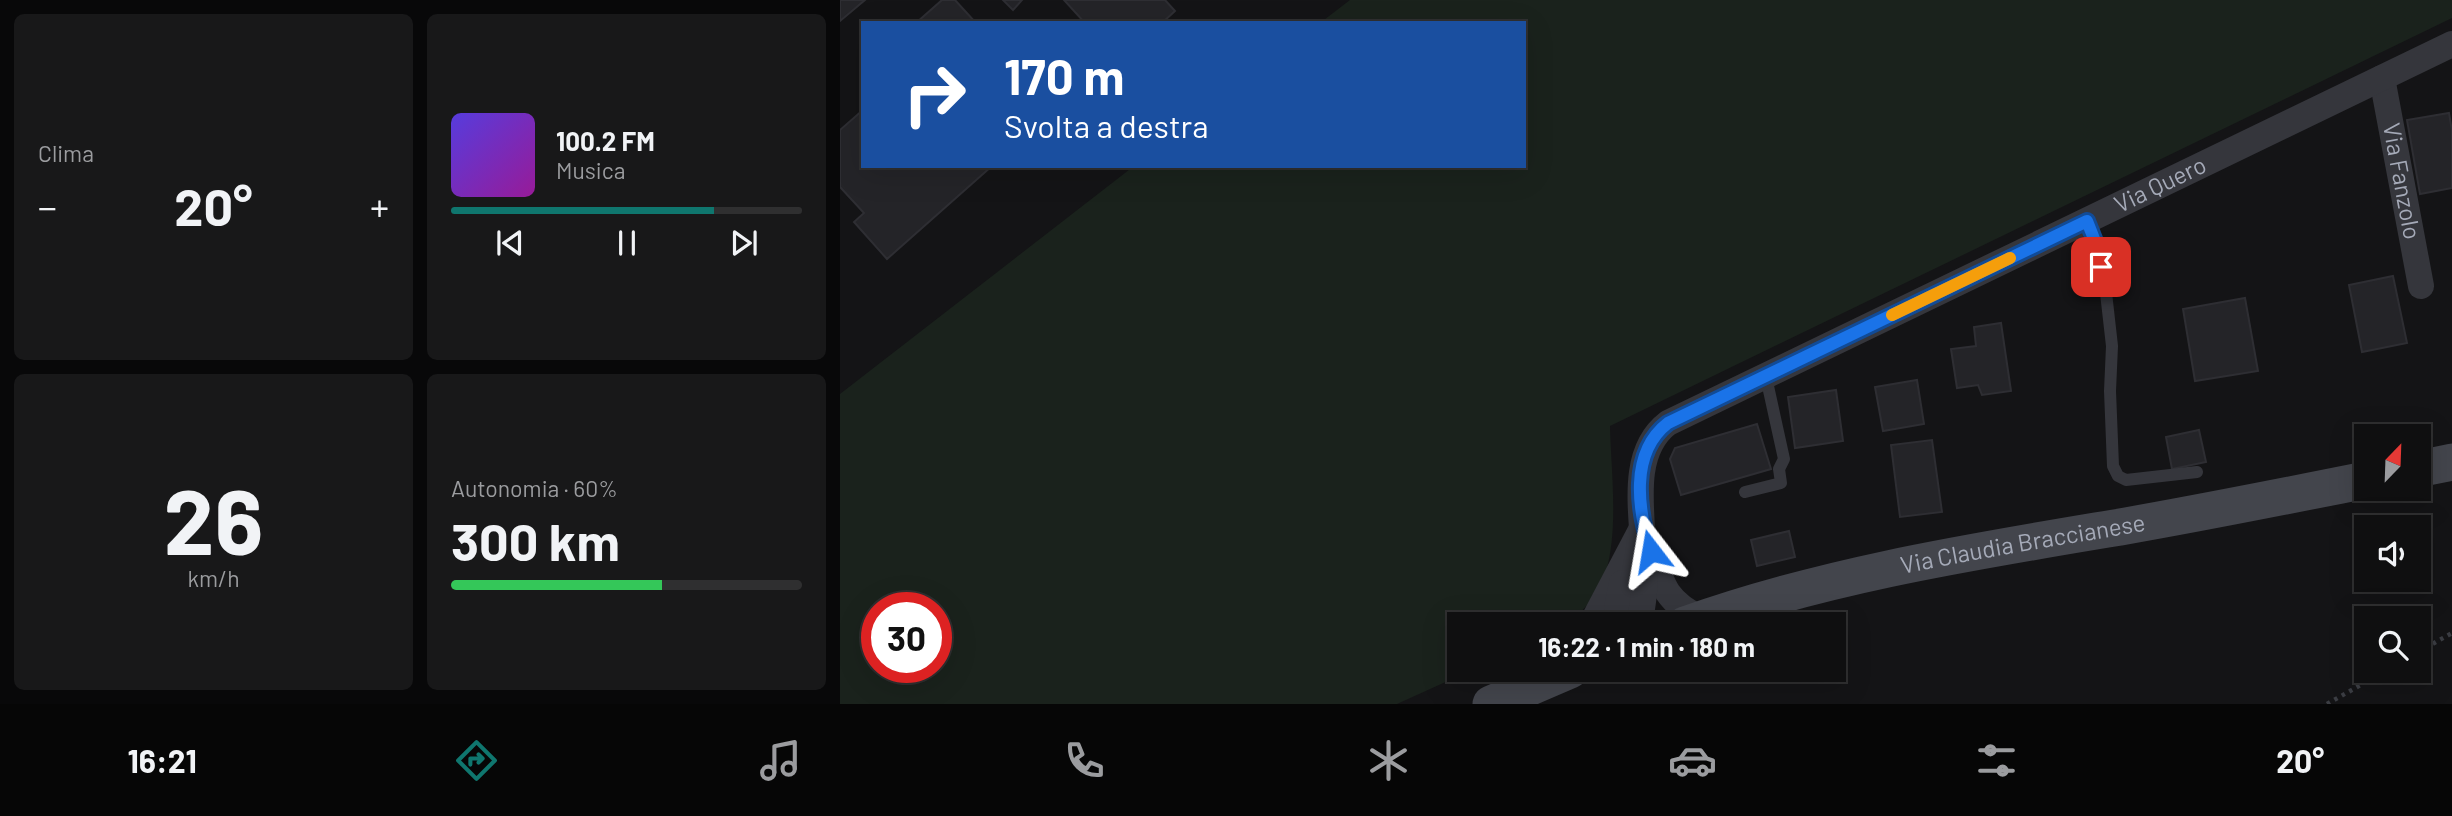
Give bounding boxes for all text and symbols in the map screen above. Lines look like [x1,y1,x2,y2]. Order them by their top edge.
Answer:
text: 170 m [1004,46,1124,105]
icon: right [889,49,980,140]
text: Svolta a destra [1004,106,1208,144]
street label: Via Fanzolo [2378,120,2428,242]
text: 100.2 FM [556,125,655,156]
text: Clima [38,139,94,167]
street label: Via Quero [2109,149,2211,218]
text: Musica [556,156,625,184]
text: 20° [174,174,253,236]
text: − [38,183,57,229]
text: + [370,183,389,229]
icon: previous [491,224,529,262]
icon: pause [608,224,646,262]
icon: next [725,224,763,262]
pin [2071,237,2131,297]
icon: arrive [2082,248,2120,286]
north arrow [2354,424,2431,500]
map controls [2354,424,2431,683]
text: 26 [164,464,263,573]
text: Autonomia · 60% [451,474,618,502]
street label: Via Claudia Braccianese [1898,507,2147,579]
text: 300 km [451,509,620,571]
position arrow [1614,514,1688,588]
button: sound [2354,515,2431,592]
text: km/h [187,564,240,592]
speed limit sign: 30 [861,592,952,683]
button: search [2354,606,2431,683]
text: 16:22 · 1 min · 180 m [1538,631,1755,662]
icon: directions [452,736,501,785]
icon: music [756,736,805,785]
icon: phone [1060,736,1109,785]
icon: climate [1364,736,1413,785]
icon: car [1668,736,1717,785]
icon: filters [1972,736,2021,785]
text: 16:21 [128,741,197,779]
text: 20° [2276,741,2324,779]

